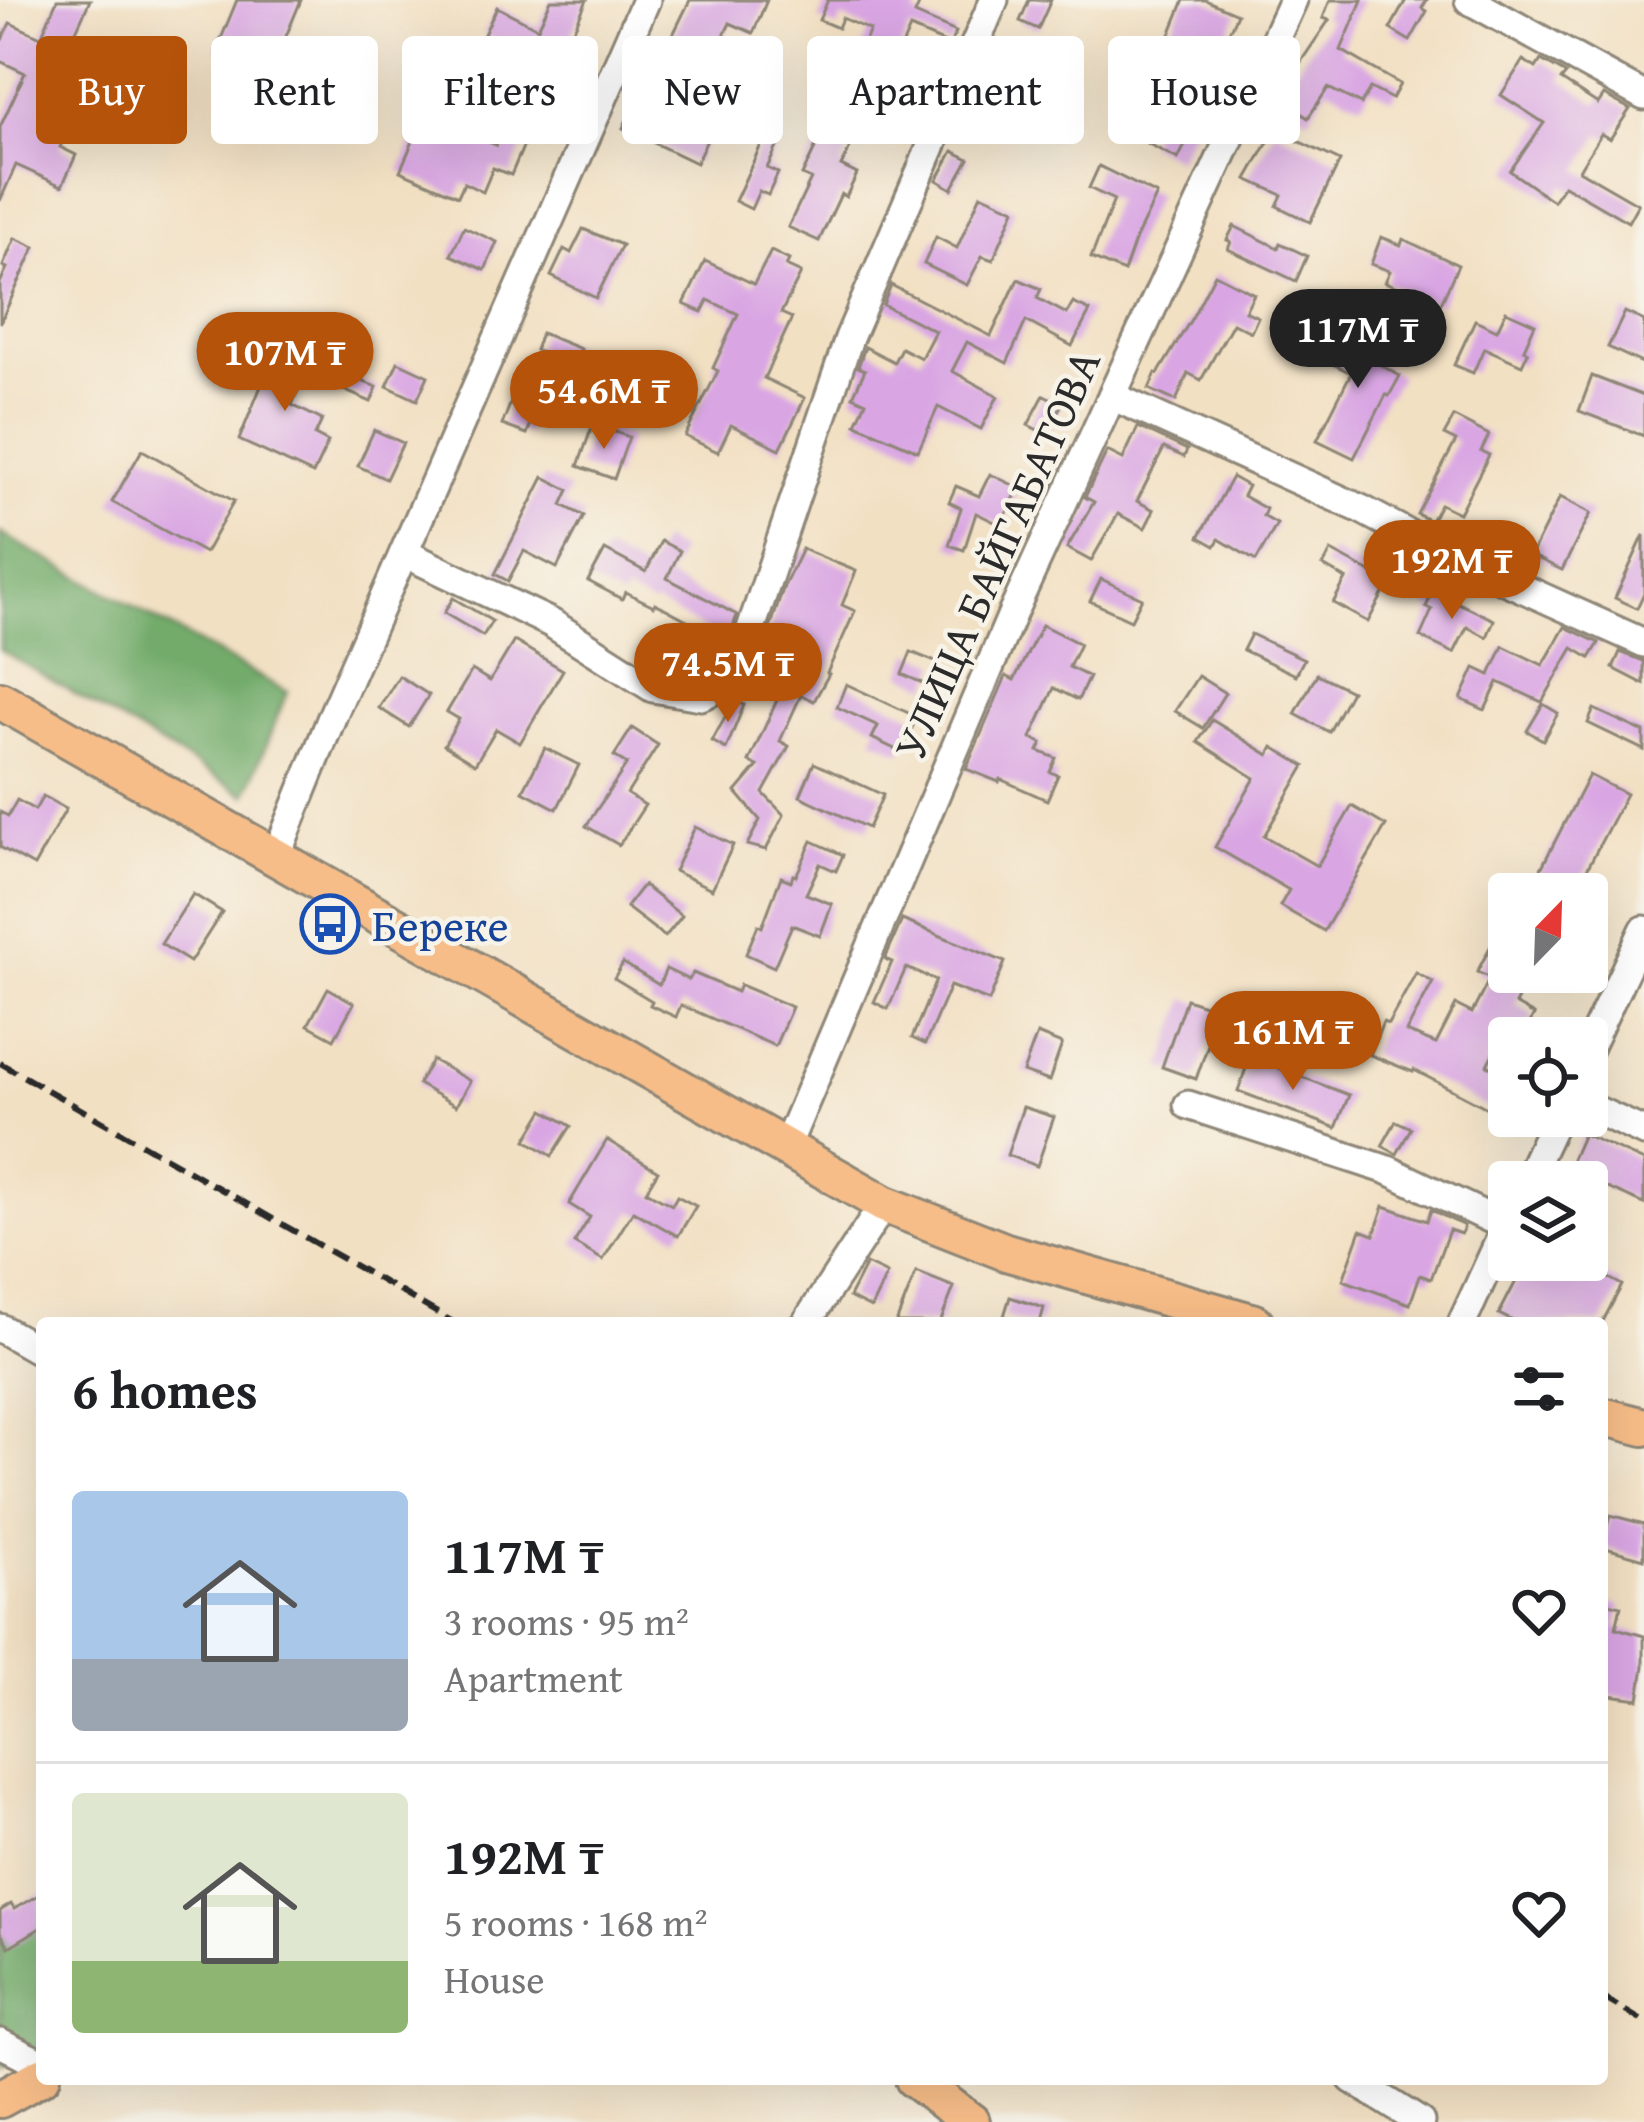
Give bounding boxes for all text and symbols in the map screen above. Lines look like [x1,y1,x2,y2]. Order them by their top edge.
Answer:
chip: Buy [36,36,187,144]
chip: Rent [211,36,378,144]
chip: Filters [402,36,598,144]
chip: New [622,36,783,144]
chip: Apartment [807,36,1084,144]
chip: House [1108,36,1300,144]
pin: 117M ₸ [1260,289,1456,391]
text: 117M ₸ [1297,299,1419,356]
pin: 107M ₸ [187,312,383,414]
text: 107M ₸ [224,322,346,379]
street label: УЛИЦА БАЙГАБАТОВА [876,338,1116,770]
pin: 54.6M ₸ [493,350,715,452]
text: 54.6M ₸ [537,360,671,417]
pin: 192M ₸ [1354,520,1550,622]
text: 192M ₸ [1391,530,1513,587]
pin: 74.5M ₸ [617,623,839,725]
text: 74.5M ₸ [661,633,795,690]
north arrow [1488,873,1608,993]
map controls [1488,873,1608,1281]
place label: Береке [372,892,509,957]
bus stop icon: Береке [299,893,361,955]
pin: 161M ₸ [1195,991,1391,1093]
text: 161M ₸ [1232,1001,1354,1058]
button: locate [1488,1017,1608,1137]
button: layers [1488,1161,1608,1281]
text: 6 homes [72,1352,258,1427]
icon: filters [1506,1356,1572,1422]
text: 117M ₸ [444,1517,605,1592]
icon: home [168,1539,312,1683]
icon: heart [1506,1578,1572,1644]
text: 3 rooms · 95 m² [444,1592,689,1649]
text: Apartment [444,1649,623,1706]
text: 192M ₸ [444,1818,605,1893]
icon: home [168,1841,312,1985]
icon: heart [1506,1880,1572,1946]
text: 5 rooms · 168 m² [444,1893,708,1950]
text: House [444,1950,545,2007]

